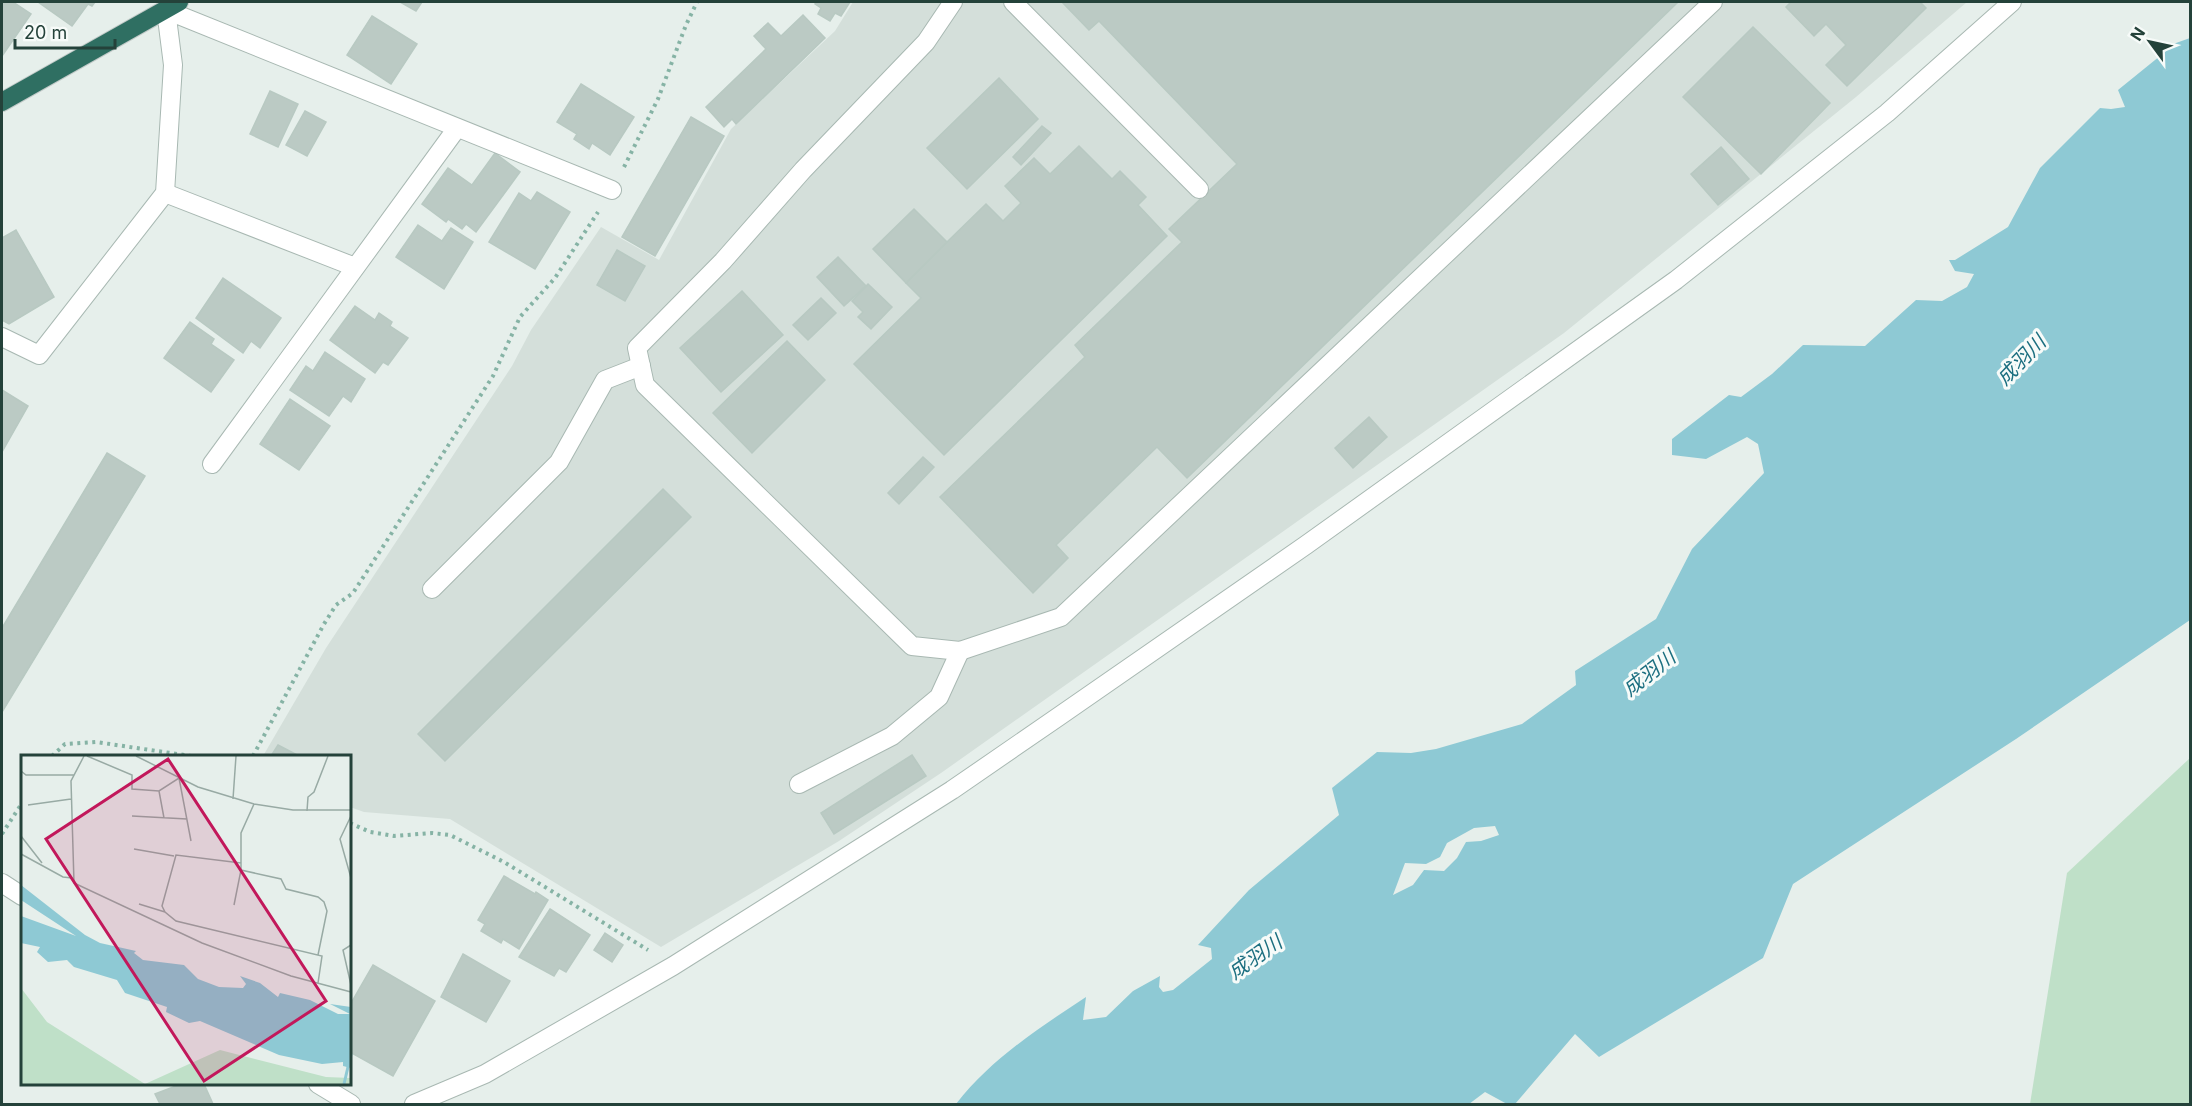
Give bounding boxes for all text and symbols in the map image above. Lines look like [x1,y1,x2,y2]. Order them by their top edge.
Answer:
scale bar [15,12,116,50]
north arrow [2120,12,2180,72]
text: 20 m [24,22,67,43]
text: N [2126,23,2149,44]
water label: 成羽川 [1992,329,2052,390]
water label: 成羽川 [1618,644,1682,701]
inset map [21,755,351,1085]
water label: 成羽川 [1224,929,1288,984]

